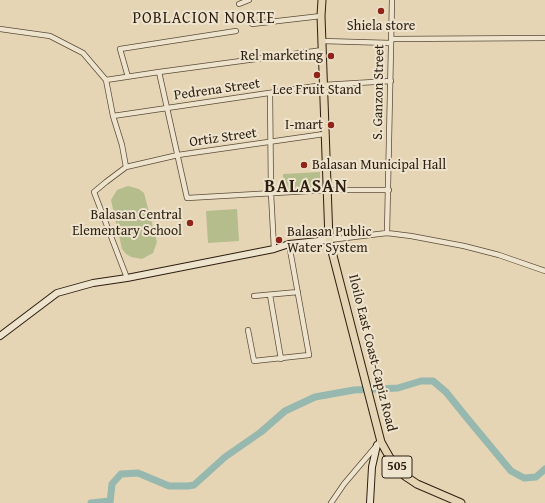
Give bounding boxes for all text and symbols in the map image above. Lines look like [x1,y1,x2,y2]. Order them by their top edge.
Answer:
marker: Shiela store [376,6,386,16]
district label: POBLACION NORTE [132,9,276,29]
place label: Shiela store [347,18,415,34]
street label: S. Ganzon Street [370,44,388,140]
place label: Rel marketing [240,48,323,64]
marker: Rel marketing [326,51,336,61]
marker: Lee Fruit Stand [312,70,322,80]
street label: Pedrena Street [173,76,261,104]
place label: Lee Fruit Stand [273,82,361,98]
place label: I-mart [285,117,323,133]
marker: I-mart [326,120,336,130]
street label: Ortiz Street [188,125,258,151]
place label: Balasan Municipal Hall [312,157,446,173]
marker: Balasan Municipal Hall [299,160,309,170]
district label: BALASAN [264,176,348,198]
place label: Balasan Central Elementary School [72,207,182,240]
marker: Balasan Central Elementary School [185,218,195,228]
place label: Balasan Public Water System [287,224,372,256]
marker: Balasan Public Water System [274,235,284,245]
street label: Iloilo East Coast-Capiz Road [344,273,400,433]
road number: 505 [382,456,412,478]

